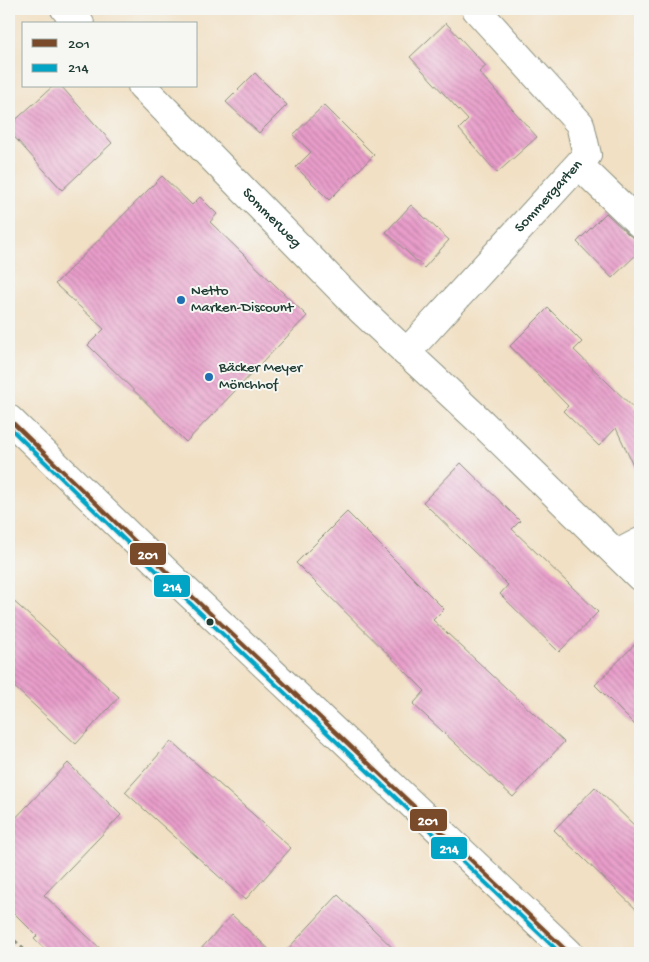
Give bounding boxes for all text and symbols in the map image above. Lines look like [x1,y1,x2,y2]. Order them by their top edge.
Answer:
legend [22,22,198,88]
text: 201 [68,36,90,54]
text: 214 [68,60,89,78]
street label: Sommergarten [511,156,587,237]
street label: Sommerweg [238,184,305,252]
place label: Netto Marken-Discount [191,282,295,317]
marker: Netto Marken-Discount [175,294,187,306]
place label: Bäcker Meyer Mönchhof [218,359,304,394]
marker: Bäcker Meyer Mönchhof [203,371,215,383]
line badge: 201 [129,542,167,566]
text: 201 [138,548,159,565]
line badge: 214 [153,574,191,598]
text: 214 [162,580,182,597]
unlabelled marker [205,617,215,627]
line badge: 201 [409,808,448,832]
text: 201 [418,814,439,831]
line badge: 214 [430,836,468,860]
text: 214 [439,842,459,859]

